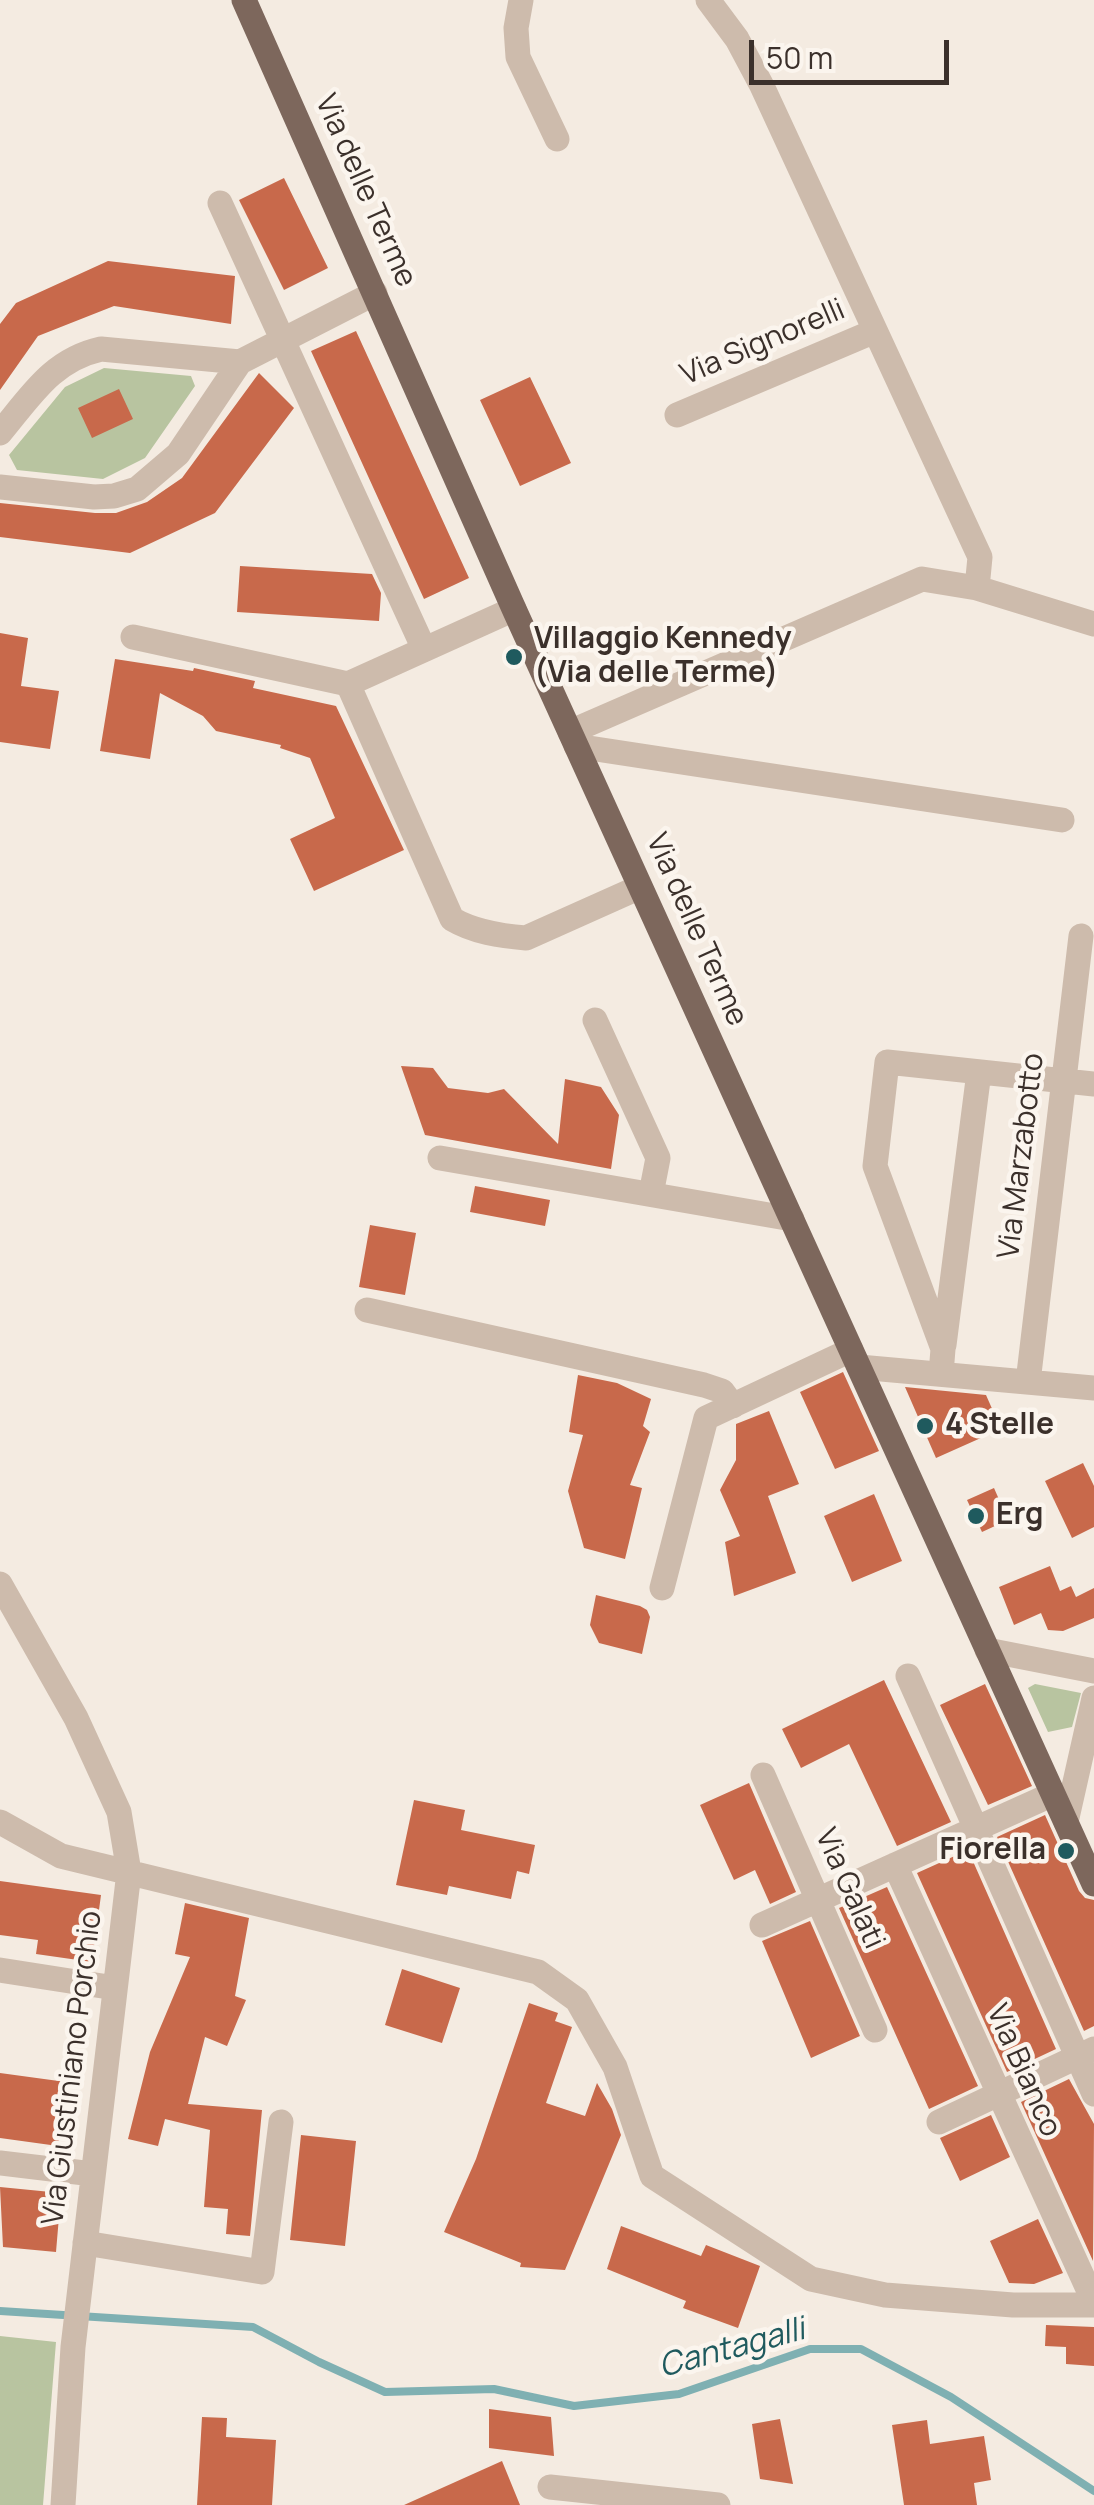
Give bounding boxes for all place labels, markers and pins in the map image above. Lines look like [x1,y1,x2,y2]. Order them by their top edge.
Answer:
place label: Villaggio Kennedy (Via delle Terme) [534,622,792,692]
marker: Villaggio Kennedy (Via delle Terme) [503,646,525,668]
place label: 4 Stelle [945,1408,1054,1444]
marker: 4 Stelle [914,1415,936,1437]
place label: Erg [996,1498,1043,1534]
marker: Erg [965,1505,987,1527]
place label: Fiorella [940,1833,1046,1869]
marker: Fiorella [1055,1840,1077,1862]

